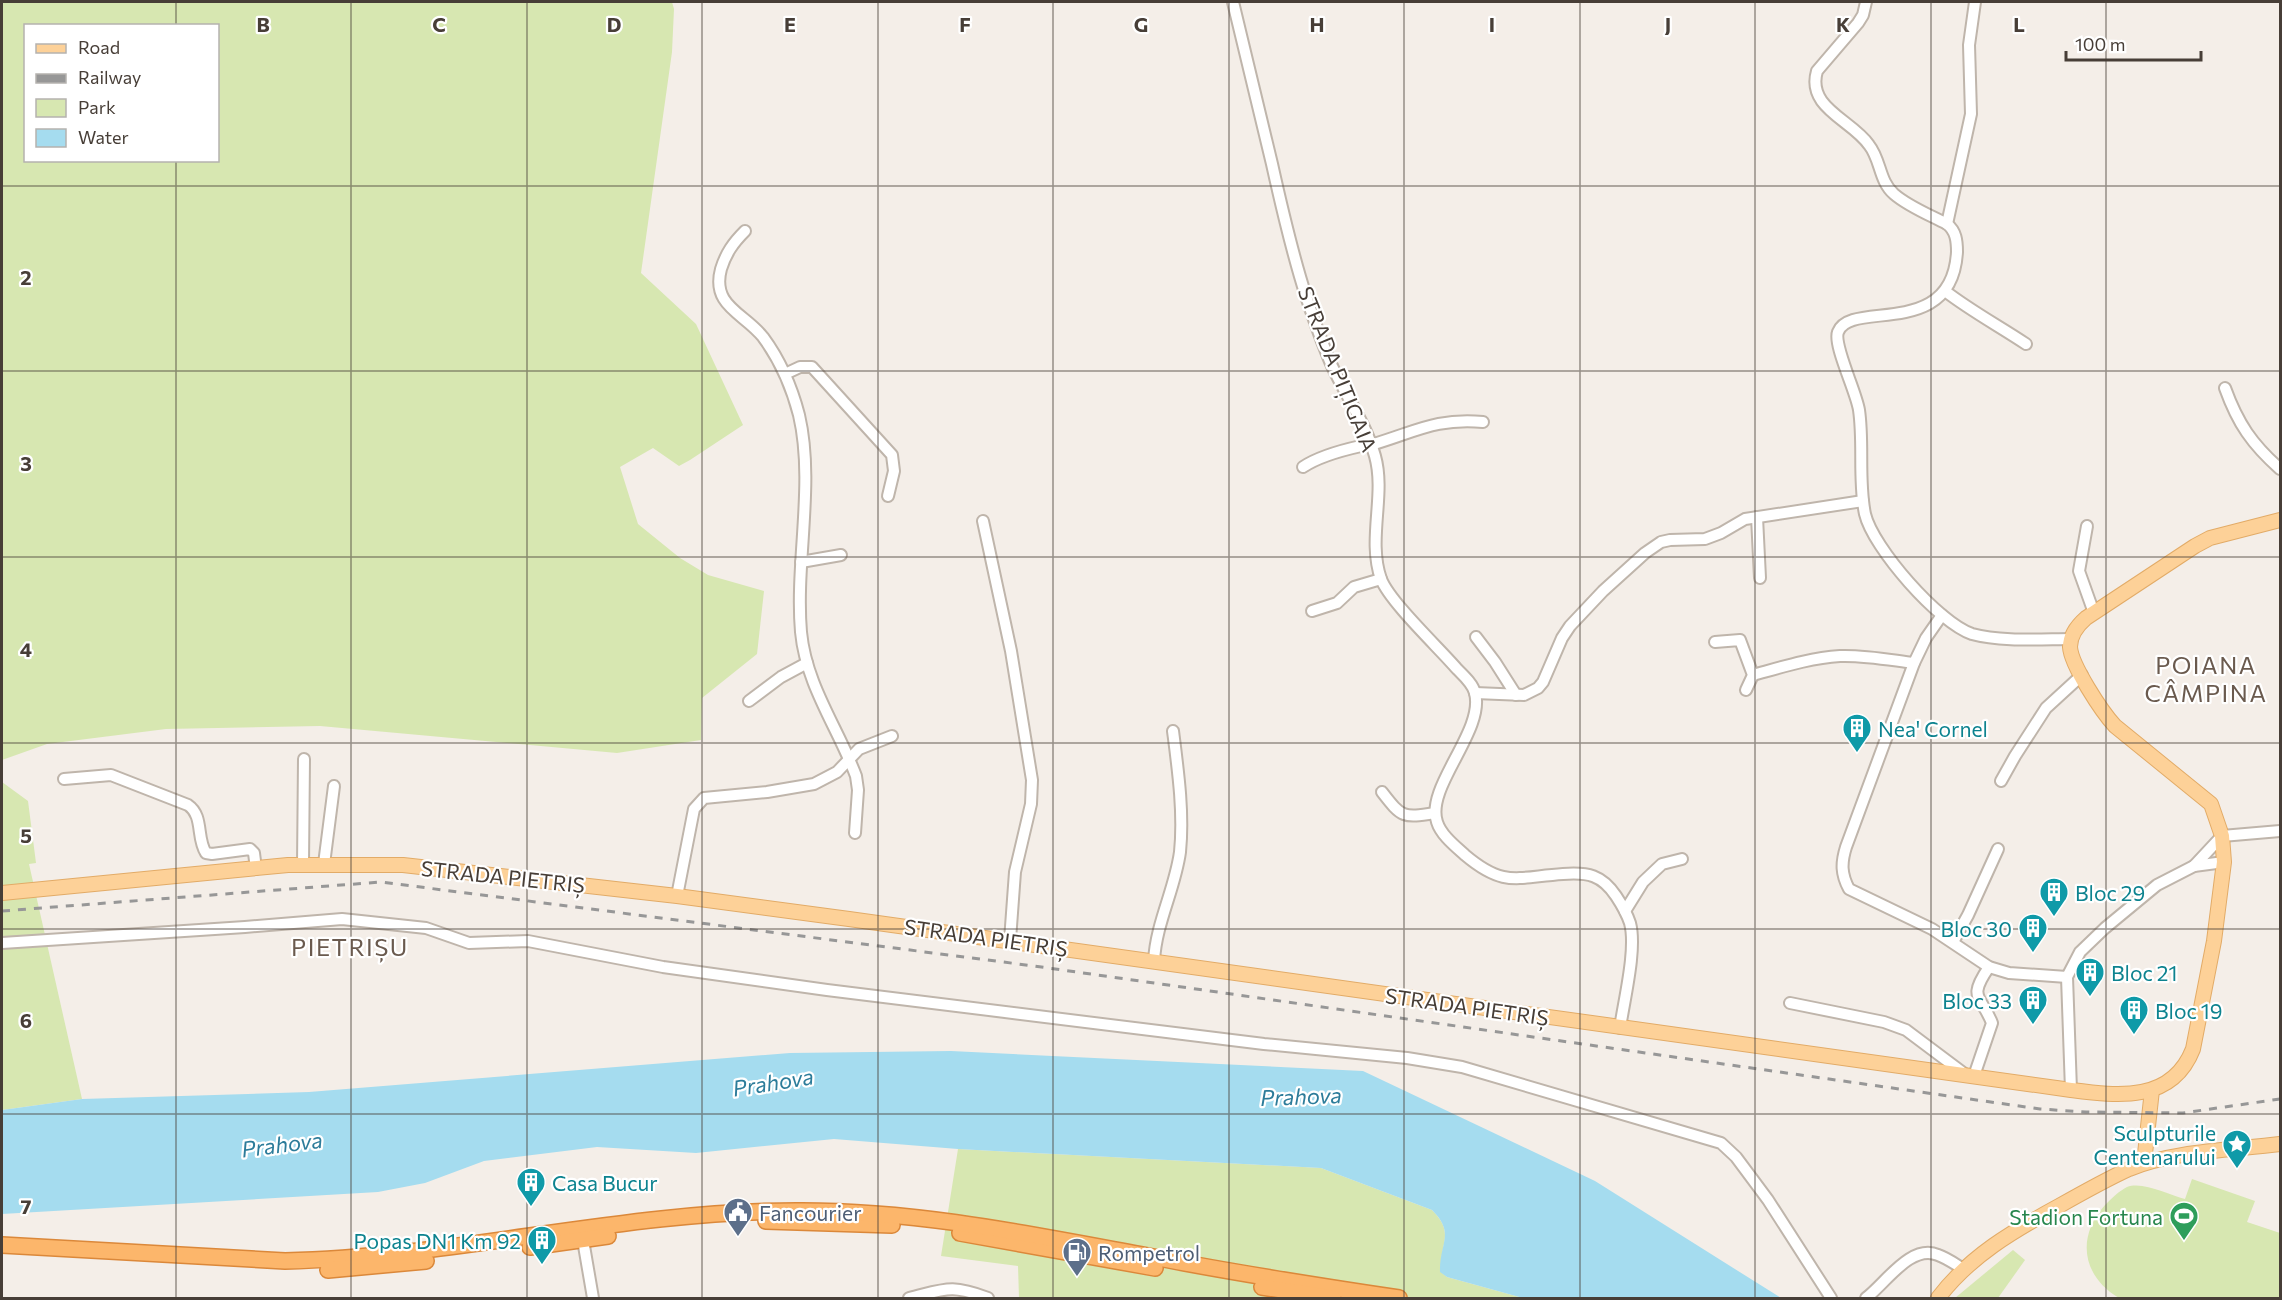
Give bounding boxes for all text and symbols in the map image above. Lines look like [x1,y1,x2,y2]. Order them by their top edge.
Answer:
text: B [256,12,270,36]
text: C [432,12,446,36]
text: D [607,12,621,36]
text: E [784,12,796,36]
text: F [959,12,971,36]
text: G [1134,12,1148,36]
text: H [1310,12,1325,36]
text: I [1489,12,1495,36]
text: J [1665,12,1671,36]
text: K [1836,12,1850,36]
text: L [2013,12,2025,36]
legend [24,24,219,162]
scale bar [2066,24,2201,62]
text: 100 m [2075,33,2125,55]
text: Road [78,36,120,58]
text: Railway [78,66,141,88]
text: Park [78,96,116,118]
text: Water [78,126,129,148]
text: 2 [20,265,32,289]
street label: STRADA PIȚIGAIA [1292,283,1383,456]
text: 3 [20,451,32,475]
text: 4 [20,637,32,661]
district label: POIANA CÂMPINA [2145,650,2267,707]
building icon: Nea' Cornel [1841,712,1873,754]
place label: Nea' Cornel [1878,716,1988,741]
text: 5 [20,823,32,847]
street label: STRADA PIETRIȘ [420,855,586,899]
building icon: Bloc 29 [2038,876,2070,918]
place label: Bloc 29 [2075,880,2145,905]
building icon: Bloc 30 [2017,912,2049,954]
street label: STRADA PIETRIȘ [902,913,1069,963]
place label: Bloc 30 [1940,916,2012,941]
district label: PIETRIȘU [291,932,409,963]
building icon: Bloc 21 [2074,956,2106,998]
place label: Bloc 21 [2111,960,2177,985]
street label: STRADA PIETRIȘ [1383,982,1550,1032]
building icon: Bloc 33 [2017,984,2049,1026]
place label: Bloc 33 [1942,988,2012,1013]
building icon: Bloc 19 [2118,994,2150,1036]
place label: Bloc 19 [2155,998,2223,1023]
text: 6 [20,1008,32,1032]
water label: Prahova [731,1062,815,1102]
water label: Prahova [1260,1081,1342,1111]
place label: Sculpturile Centenarului [2093,1120,2216,1169]
water label: Prahova [240,1126,324,1162]
place icon: Sculpturile Centenarului [2221,1128,2253,1170]
building icon: Casa Bucur [515,1166,547,1208]
place label: Casa Bucur [552,1170,658,1195]
text: 7 [21,1194,32,1218]
public building icon: Fancourier [722,1196,754,1238]
place label: Fancourier [759,1200,862,1225]
sports icon: Stadion Fortuna [2168,1200,2200,1242]
place label: Stadion Fortuna [2009,1204,2163,1229]
building icon: Popas DN1 Km 92 [526,1224,558,1266]
place label: Popas DN1 Km 92 [354,1228,521,1253]
fuel station icon: Rompetrol [1061,1236,1093,1278]
place label: Rompetrol [1098,1240,1200,1265]

